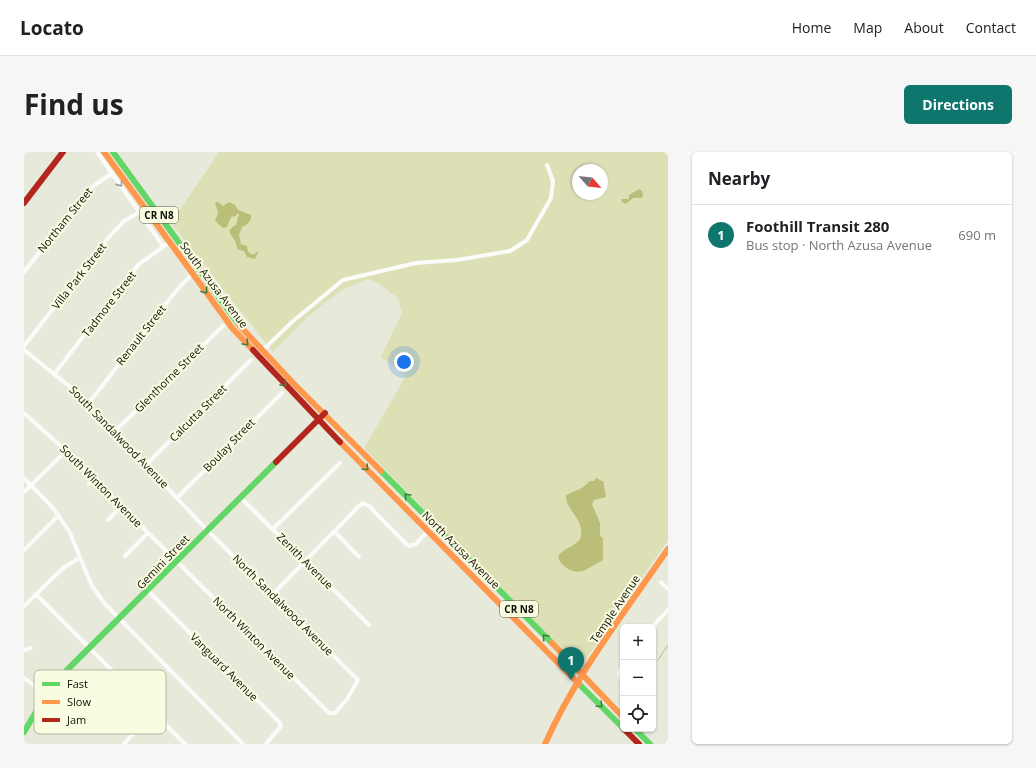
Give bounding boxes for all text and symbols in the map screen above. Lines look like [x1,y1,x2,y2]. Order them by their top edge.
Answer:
text: Locato [20,15,84,41]
text: Home [792,18,831,37]
text: Map [853,18,882,37]
text: About [904,18,944,37]
text: Contact [966,18,1016,37]
text: Find us [24,85,124,123]
button: Directions [904,85,1012,124]
north arrow [572,164,608,200]
text: Nearby [708,167,770,190]
one-way arrow [115,180,122,187]
street label: Northam Street [34,184,96,255]
road number: CR N8 [140,207,178,223]
text: Foothill Transit 280 [746,216,889,236]
text: 1 [717,226,725,244]
text: 690 m [958,226,996,244]
text: Bus stop · North Azusa Avenue [746,236,932,254]
street label: Villa Park Street [48,239,109,312]
street label: South Azusa Avenue [177,239,252,331]
street label: Tadmore Street [78,268,139,340]
one-way arrow [200,287,207,294]
street label: Renault Street [112,301,169,368]
one-way arrow [241,338,249,346]
street label: Glenthorne Street [131,340,207,415]
your location [394,352,414,372]
one-way arrow [279,379,287,387]
street label: Calcutta Street [166,381,230,445]
street label: South Sandalwood Avenue [66,382,172,491]
street label: Boulay Street [199,415,258,474]
street label: South Winton Avenue [57,441,146,530]
one-way arrow [361,463,369,471]
one-way arrow [404,493,412,501]
street label: North Azusa Avenue [419,507,504,592]
street label: Zenith Avenue [274,529,337,592]
street label: Gemini Street [133,531,192,592]
street label: North Sandalwood Avenue [230,551,337,658]
street label: Temple Avenue [586,572,643,646]
street label: North Winton Avenue [210,593,299,682]
road number: CR N8 [500,601,538,617]
map controls [620,624,656,732]
button: + [620,624,656,660]
street label: Vanguard Avenue [187,629,262,704]
one-way arrow [543,634,550,642]
pin: 1 [558,647,584,680]
button: − [620,660,656,696]
legend [34,670,166,734]
text: Fast [67,676,88,691]
text: Slow [67,694,91,709]
button: locate [620,696,656,732]
one-way arrow [595,700,603,708]
text: Jam [66,712,86,727]

